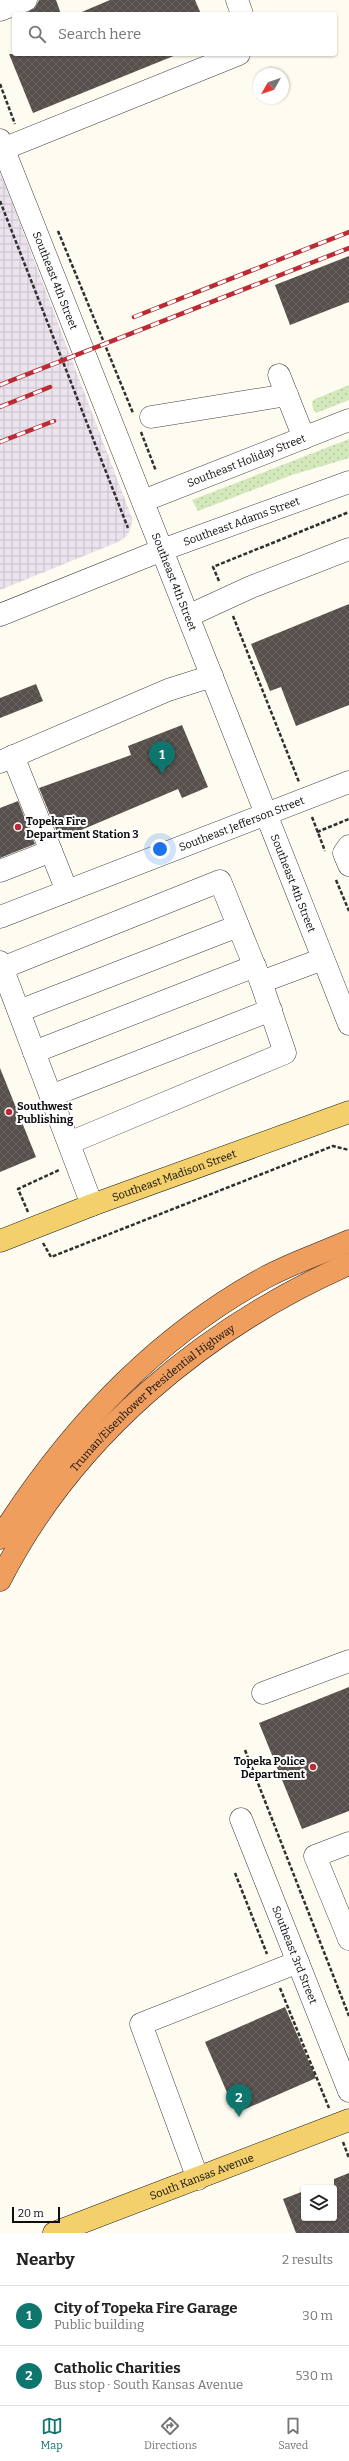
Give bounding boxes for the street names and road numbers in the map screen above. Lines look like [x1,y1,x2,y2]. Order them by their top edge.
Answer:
street label: Southeast 4th Street [30,230,80,332]
street label: Southeast Holiday Street [185,432,308,490]
street label: Southeast Adams Street [182,494,302,549]
street label: Southeast 4th Street [149,531,199,633]
street label: Southeast Jefferson Street [177,794,306,854]
street label: Southeast 4th Street [268,832,318,934]
street label: Southeast Madison Street [110,1147,238,1204]
street label: Truman/Eisenhower Presidential Highway [68,1322,237,1475]
street label: Southeast 3rd Street [269,1904,320,2006]
street label: South Kansas Avenue [148,2151,256,2203]

